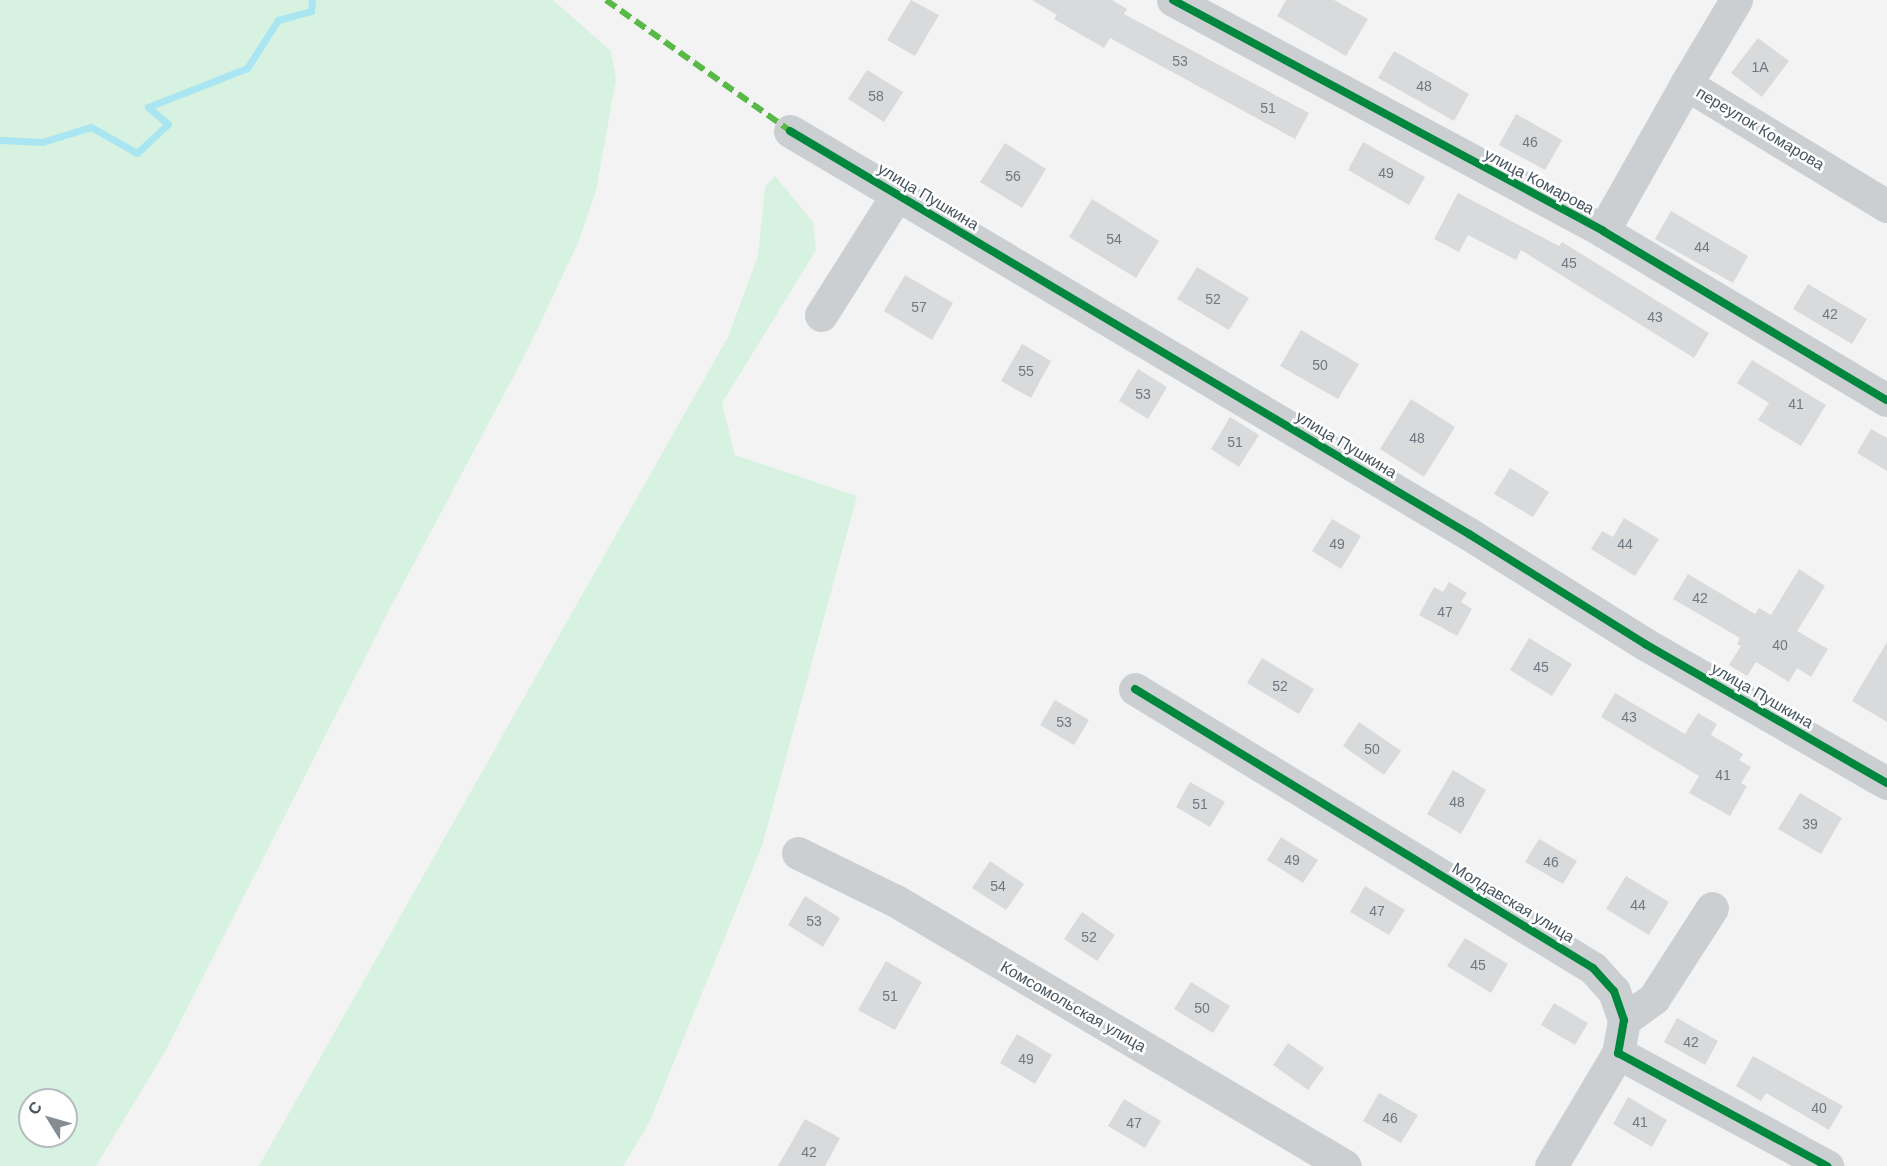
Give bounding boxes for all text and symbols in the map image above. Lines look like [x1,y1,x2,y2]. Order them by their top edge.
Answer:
house number: 53 [1172,53,1188,69]
house number: 1А [1751,59,1769,75]
house number: 48 [1416,78,1432,94]
street label: переулок Комарова [1693,83,1827,175]
house number: 58 [868,88,884,104]
house number: 51 [1260,100,1276,116]
house number: 46 [1522,134,1538,150]
street label: улица Комарова [1481,145,1597,219]
street label: улица Пушкина [874,159,982,235]
house number: 49 [1378,165,1394,181]
house number: 56 [1005,168,1021,184]
house number: 54 [1106,231,1122,247]
house number: 44 [1694,239,1710,255]
house number: 45 [1561,255,1577,271]
house number: 52 [1205,291,1221,307]
house number: 57 [911,299,927,315]
house number: 42 [1822,306,1838,322]
house number: 43 [1647,309,1663,325]
house number: 50 [1312,357,1328,373]
house number: 55 [1018,363,1034,379]
house number: 53 [1135,386,1151,402]
house number: 41 [1788,396,1804,412]
street label: улица Пушкина [1292,407,1400,483]
house number: 48 [1409,430,1425,446]
house number: 51 [1227,434,1243,450]
house number: 49 [1329,536,1345,552]
house number: 44 [1617,536,1633,552]
house number: 42 [1692,590,1708,606]
house number: 47 [1437,604,1453,620]
house number: 40 [1772,637,1788,653]
house number: 45 [1533,659,1549,675]
street label: улица Пушкина [1708,659,1816,733]
house number: 52 [1272,678,1288,694]
house number: 43 [1621,709,1637,725]
house number: 53 [1056,714,1072,730]
house number: 50 [1364,741,1380,757]
house number: 41 [1715,767,1731,783]
house number: 48 [1449,794,1465,810]
house number: 51 [1192,796,1208,812]
house number: 39 [1802,816,1818,832]
house number: 49 [1284,852,1300,868]
house number: 46 [1543,854,1559,870]
street label: Молдавская улица [1448,859,1578,947]
house number: 54 [990,878,1006,894]
house number: 44 [1630,897,1646,913]
house number: 47 [1369,903,1385,919]
house number: 53 [806,913,822,929]
house number: 52 [1081,929,1097,945]
street label: Комсомольская улица [997,957,1149,1057]
house number: 45 [1470,957,1486,973]
house number: 51 [882,988,898,1004]
house number: 50 [1194,1000,1210,1016]
house number: 42 [1683,1034,1699,1050]
house number: 49 [1018,1051,1034,1067]
north arrow [18,1088,78,1148]
text: С [25,1098,45,1118]
house number: 40 [1811,1100,1827,1116]
house number: 46 [1382,1110,1398,1126]
house number: 41 [1632,1114,1648,1130]
house number: 47 [1126,1115,1142,1131]
house number: 42 [801,1144,817,1160]

